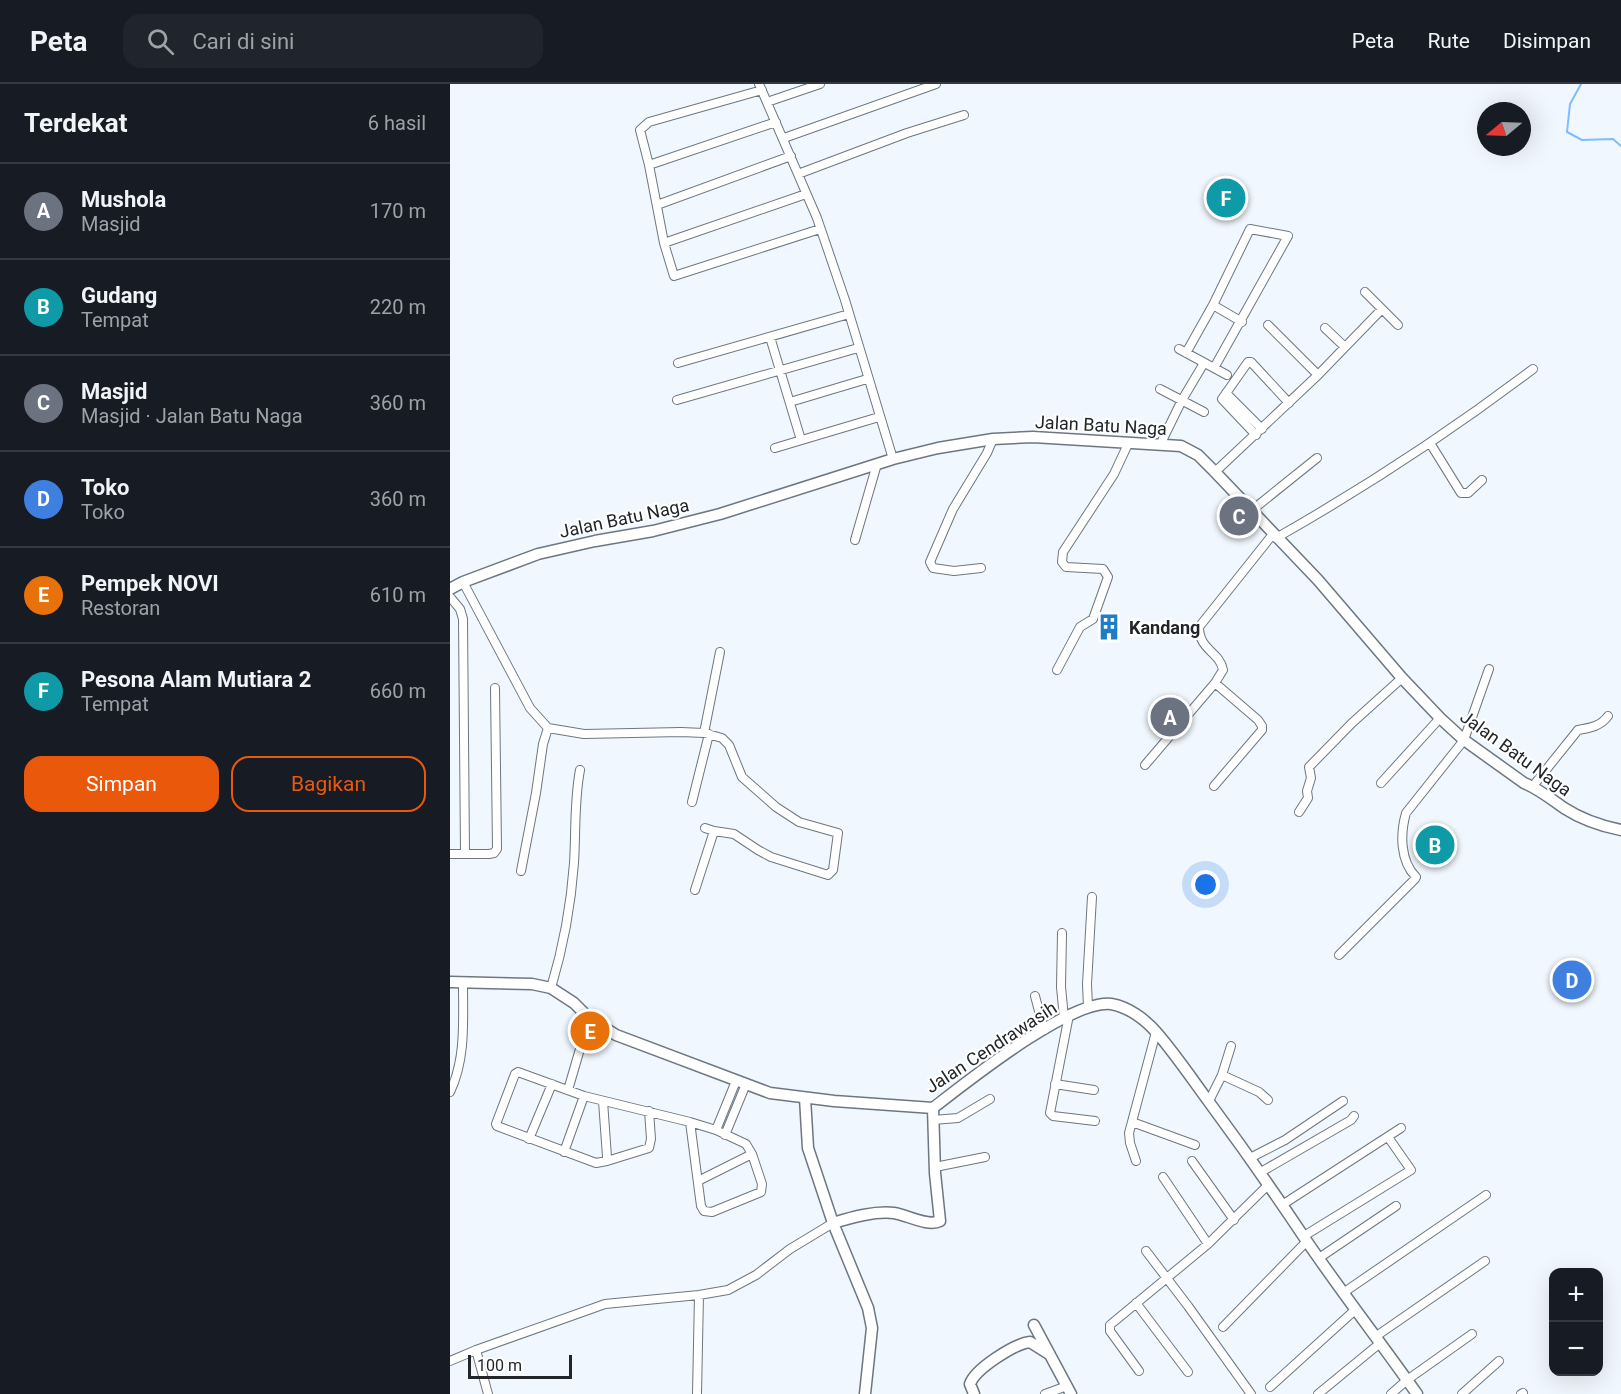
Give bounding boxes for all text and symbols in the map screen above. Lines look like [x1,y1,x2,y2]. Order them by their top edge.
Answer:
search box [123,14,543,68]
text: Peta [30,25,87,58]
icon: search [144,25,177,58]
text: Cari di sini [192,29,294,54]
text: Peta [1352,29,1394,53]
text: Rute [1427,29,1470,53]
text: Disimpan [1503,29,1591,53]
north arrow [1477,102,1531,156]
text: Terdekat [24,108,128,138]
text: 6 hasil [368,111,426,135]
pin: F [1206,176,1246,220]
text: Mushola [81,187,166,212]
text: A [37,199,50,223]
text: 170 m [370,199,426,223]
text: Masjid [81,212,141,236]
text: Gudang [81,283,157,308]
text: B [37,295,50,319]
text: 220 m [370,295,426,319]
text: Tempat [81,308,149,332]
text: Masjid [81,379,147,404]
text: C [37,391,50,415]
text: 360 m [370,391,426,415]
text: Masjid · Jalan Batu Naga [81,404,303,428]
street label: Jalan Batu Naga [1034,411,1168,439]
text: Toko [81,475,129,500]
text: D [37,487,50,511]
text: 360 m [370,487,426,511]
street label: Jalan Batu Naga [557,494,691,542]
pin: C [1220,494,1258,538]
text: Toko [81,500,125,524]
text: Pempek NOVI [81,571,219,596]
text: E [38,583,49,607]
text: 610 m [370,583,426,607]
text: Restoran [81,596,160,620]
building icon: Kandang [1094,612,1124,642]
place label: Kandang [1129,617,1200,638]
text: Pesona Alam Mutiara 2 [81,667,311,692]
text: F [38,679,49,703]
text: 660 m [370,679,426,703]
text: Tempat [81,692,149,716]
pin: A [1150,694,1190,740]
street label: Jalan Batu Naga [1456,706,1576,800]
button: Simpan [24,756,219,812]
button: Bagikan [231,756,426,812]
pin: B [1416,822,1454,867]
your location [1191,870,1220,899]
pin: D [1552,958,1592,1002]
street label: Jalan Cendrawasih [922,997,1060,1097]
pin: E [570,1008,610,1054]
map controls [1549,1268,1603,1376]
button: + [1549,1268,1603,1322]
button: − [1549,1322,1603,1376]
scale bar [468,1352,572,1380]
text: 100 m [477,1356,522,1375]

